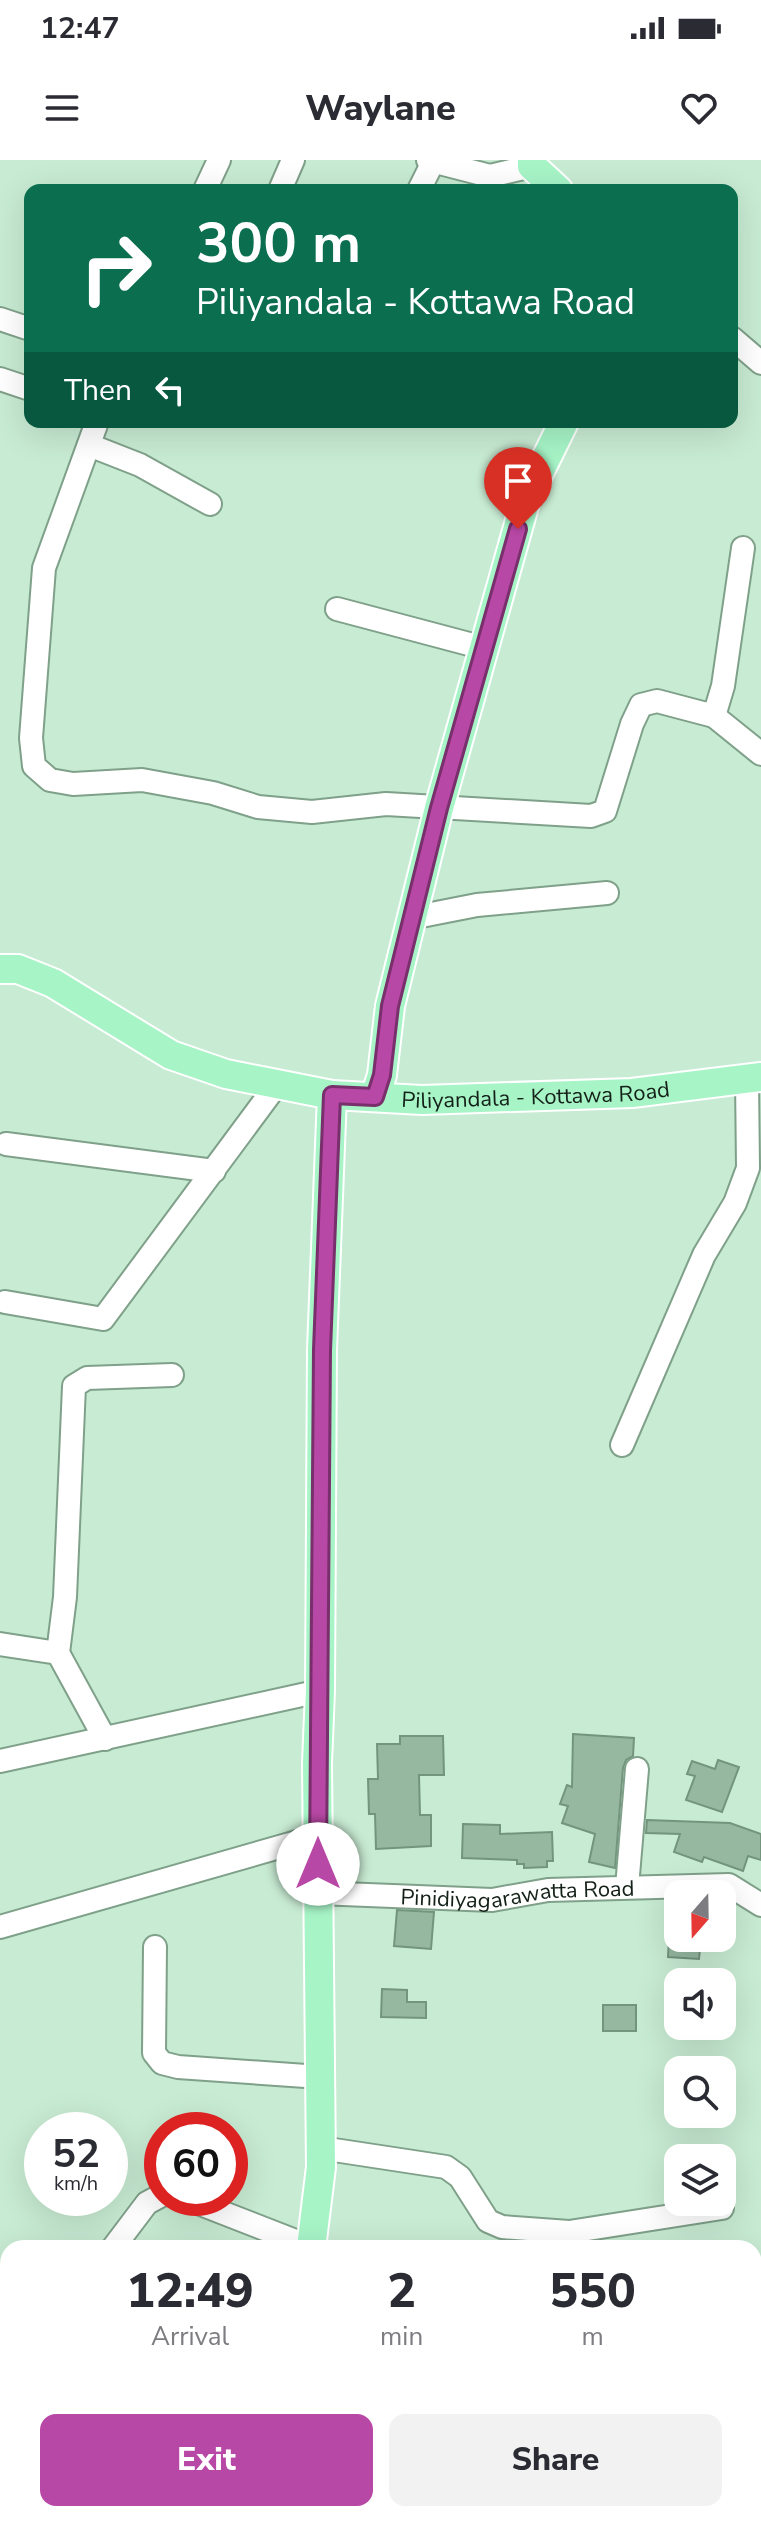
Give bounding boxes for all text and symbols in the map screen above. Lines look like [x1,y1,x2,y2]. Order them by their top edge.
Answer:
text: 12:47 [40,8,119,49]
text: Waylane [305,84,456,133]
icon: menu [40,86,84,130]
icon: heart [677,86,721,130]
text: 300 m [196,205,361,282]
icon: right [64,216,168,320]
text: Piliyandala - Kottawa Road [196,278,635,327]
icon: left [148,368,192,412]
text: Then [64,370,132,411]
pin [484,447,552,529]
icon: arrive [496,459,540,503]
street label: Piliyandala - Kottawa Road [401,1074,671,1116]
position arrow [276,1822,360,1906]
street label: Pinidiyagarawatta Road [400,1874,635,1916]
north arrow [664,1880,736,1952]
map controls [664,1880,736,2216]
button: sound [664,1968,736,2040]
button: search [664,2056,736,2128]
speed limit sign: 60 [144,2112,248,2216]
text: 52 [52,2127,100,2181]
button: layers [664,2144,736,2216]
text: km/h [54,2170,98,2197]
text: 12:49 [126,2258,254,2324]
text: 2 [387,2258,416,2324]
text: 550 [549,2258,636,2324]
text: Arrival [151,2319,229,2354]
text: min [380,2319,423,2354]
text: m [581,2319,604,2354]
button: Exit [40,2414,373,2506]
button: Share [389,2414,722,2506]

